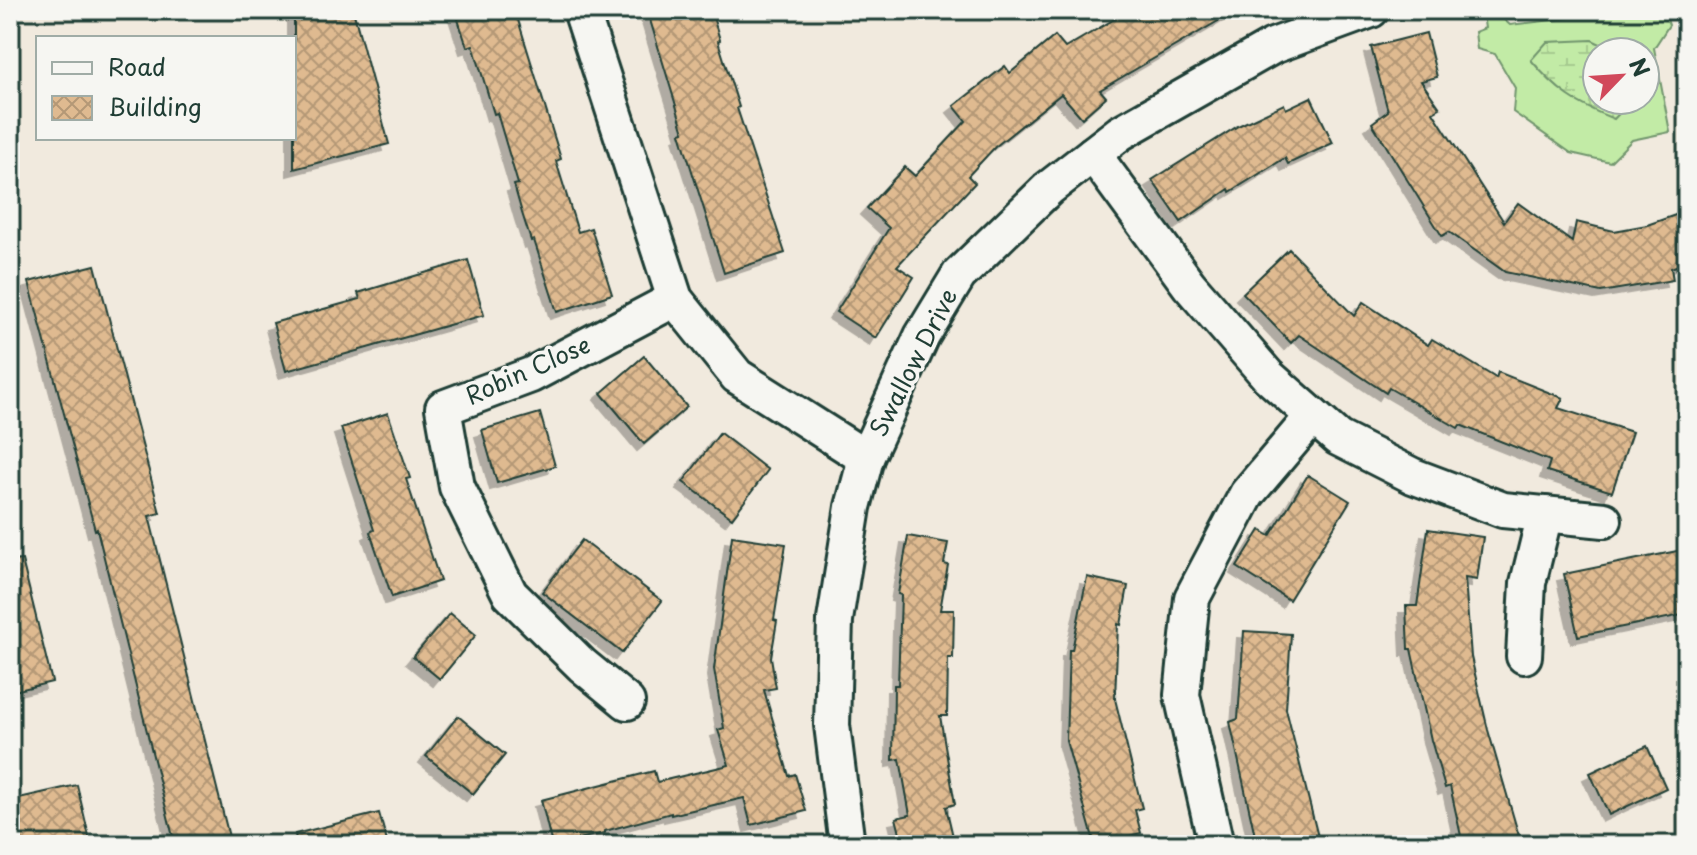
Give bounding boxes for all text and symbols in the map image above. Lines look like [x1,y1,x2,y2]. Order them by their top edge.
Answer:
legend [36,36,296,140]
north arrow [1581,36,1661,116]
text: Road [108,48,166,84]
text: N [1622,52,1659,82]
text: Building [108,88,202,124]
street label: Swallow Drive [859,282,965,442]
street label: Robin Close [459,326,595,413]

